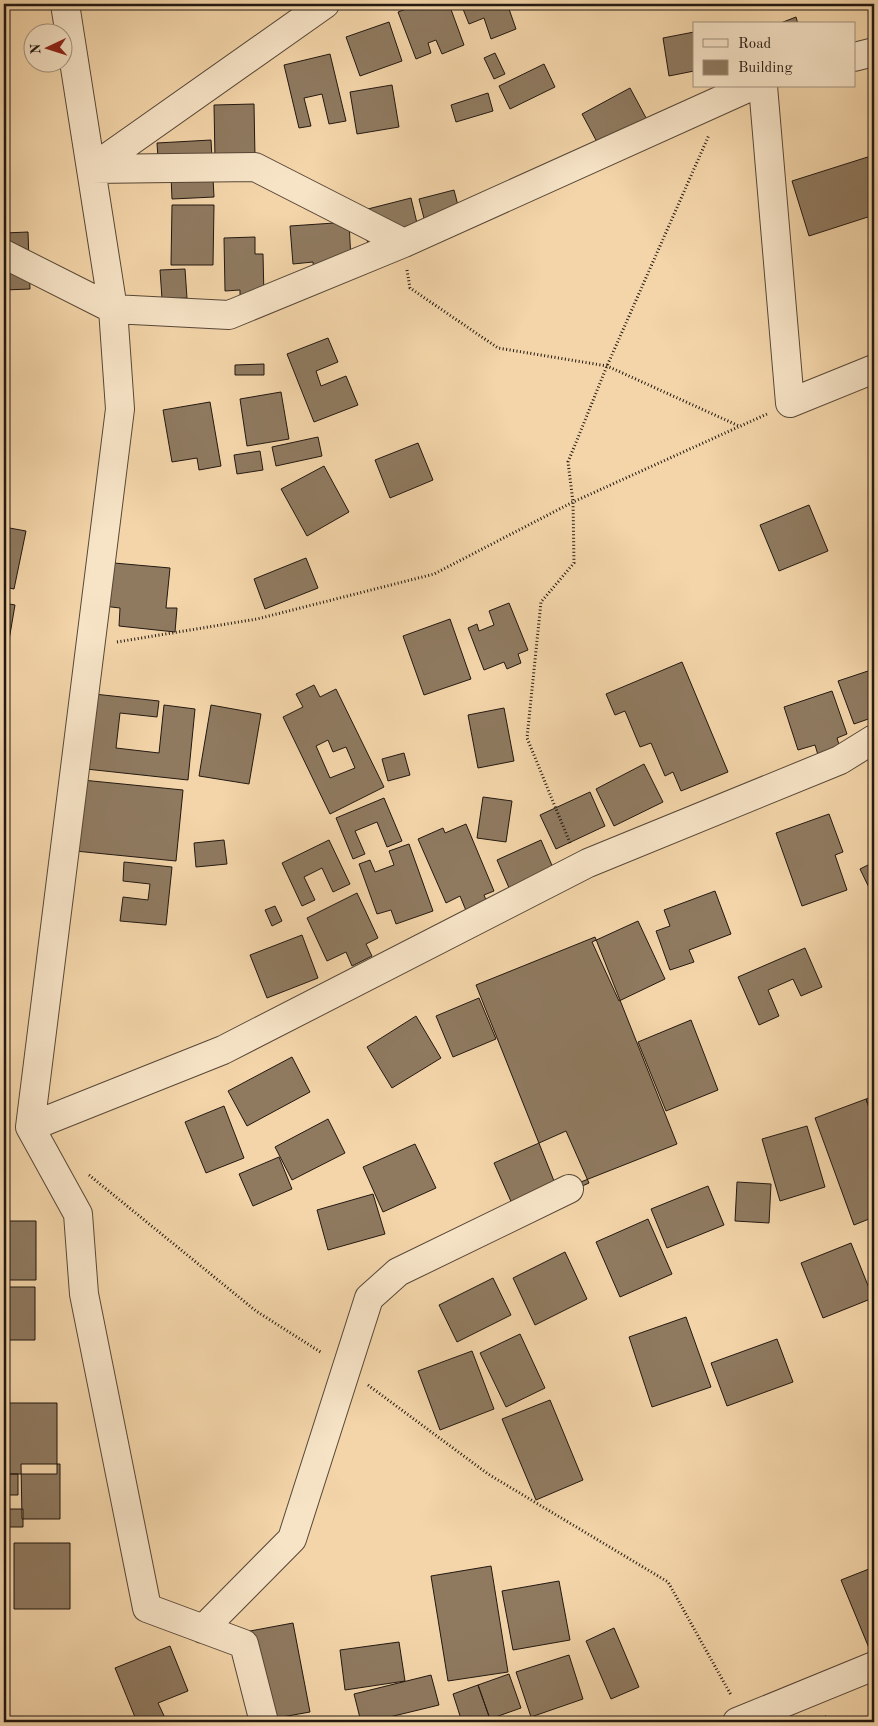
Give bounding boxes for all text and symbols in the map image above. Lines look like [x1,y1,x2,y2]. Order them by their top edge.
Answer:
north arrow [22,22,72,72]
legend [693,22,856,88]
text: Road [738,37,772,52]
text: N [29,43,43,55]
text: Building [738,61,793,76]

